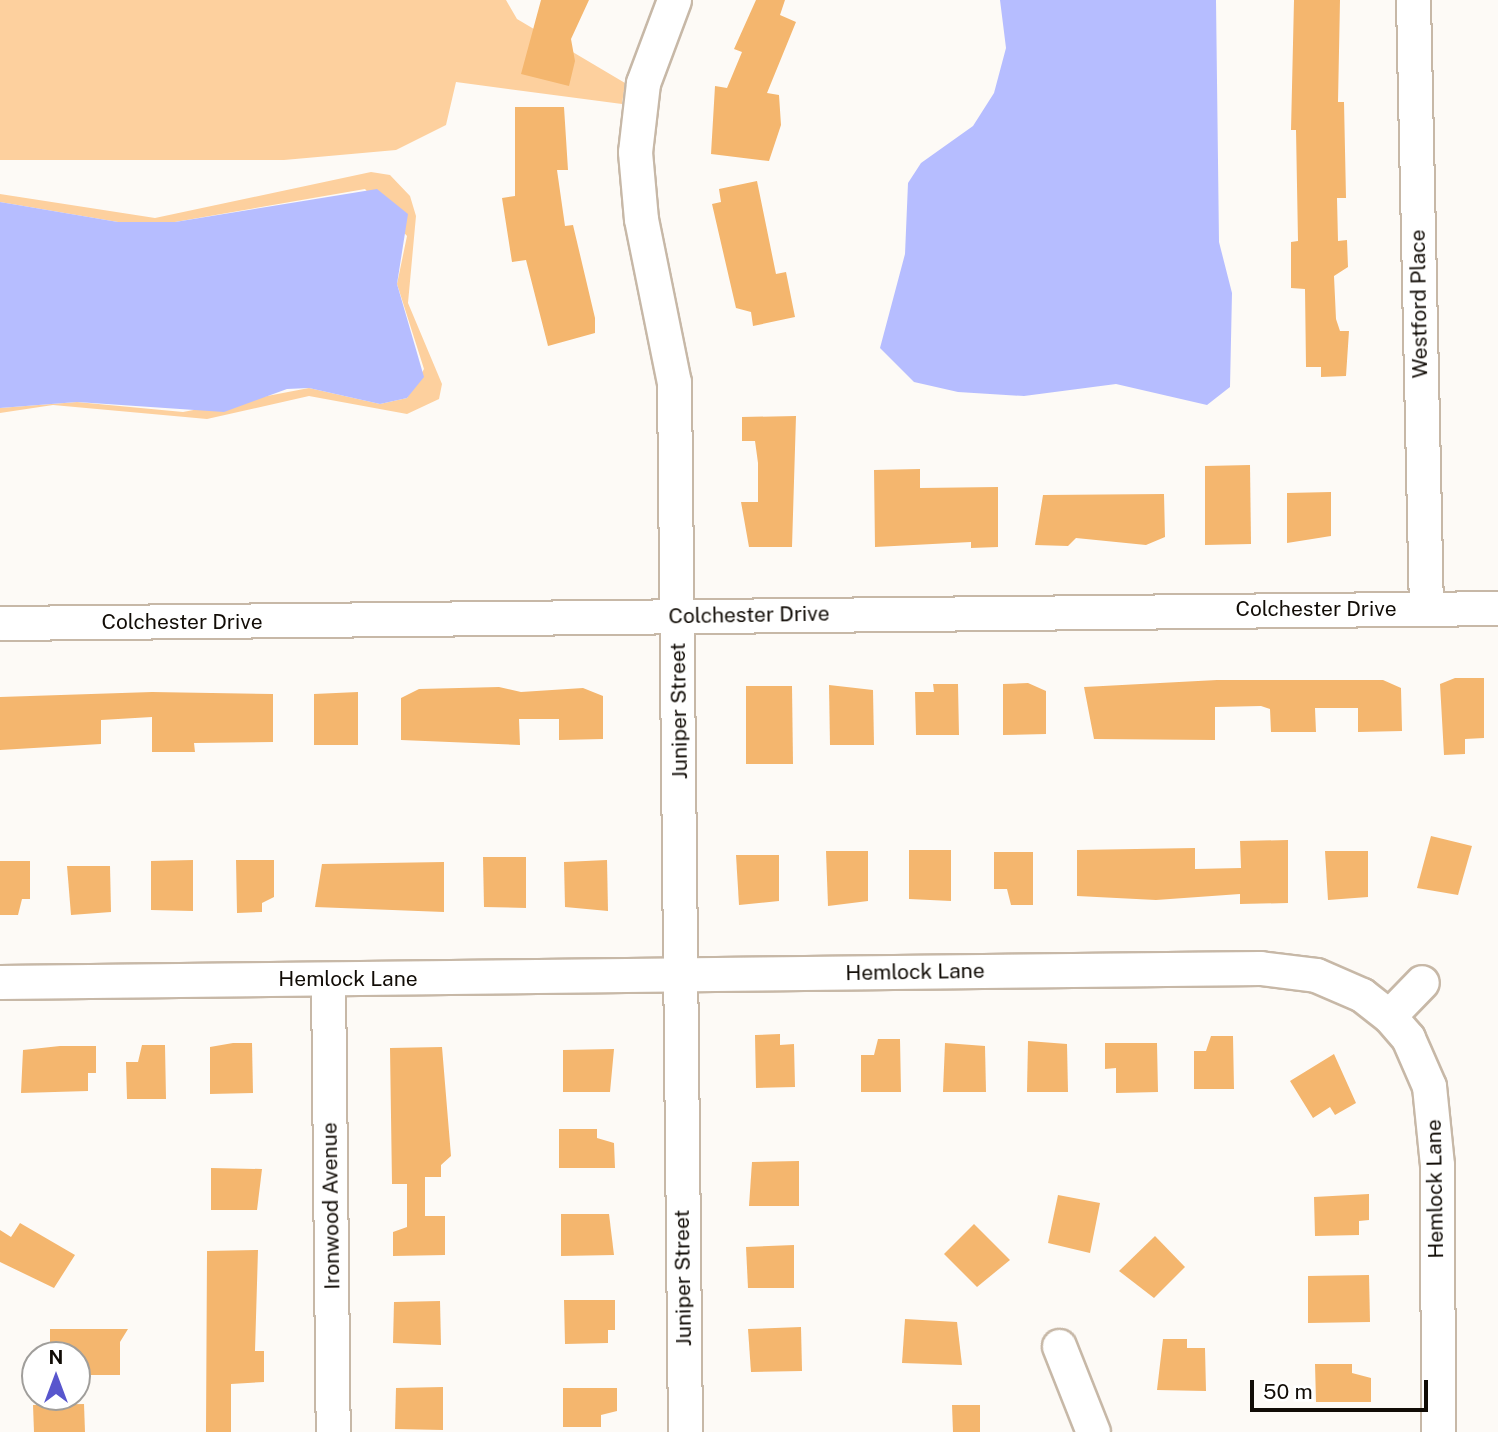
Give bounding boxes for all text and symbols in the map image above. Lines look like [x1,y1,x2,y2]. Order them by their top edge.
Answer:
street label: Westford Place [1405,229,1433,379]
street label: Colchester Drive [1235,596,1397,622]
street label: Colchester Drive [668,601,830,629]
street label: Colchester Drive [101,609,263,635]
street label: Juniper Street [665,642,693,780]
street label: Hemlock Lane [845,958,985,986]
street label: Hemlock Lane [278,966,418,992]
street label: Hemlock Lane [1421,1119,1449,1259]
street label: Ironwood Avenue [317,1122,345,1290]
street label: Juniper Street [669,1209,697,1347]
north arrow [21,1341,91,1411]
text: N [49,1346,63,1368]
scale bar [1253,1366,1432,1410]
text: 50 m [1263,1379,1313,1404]

